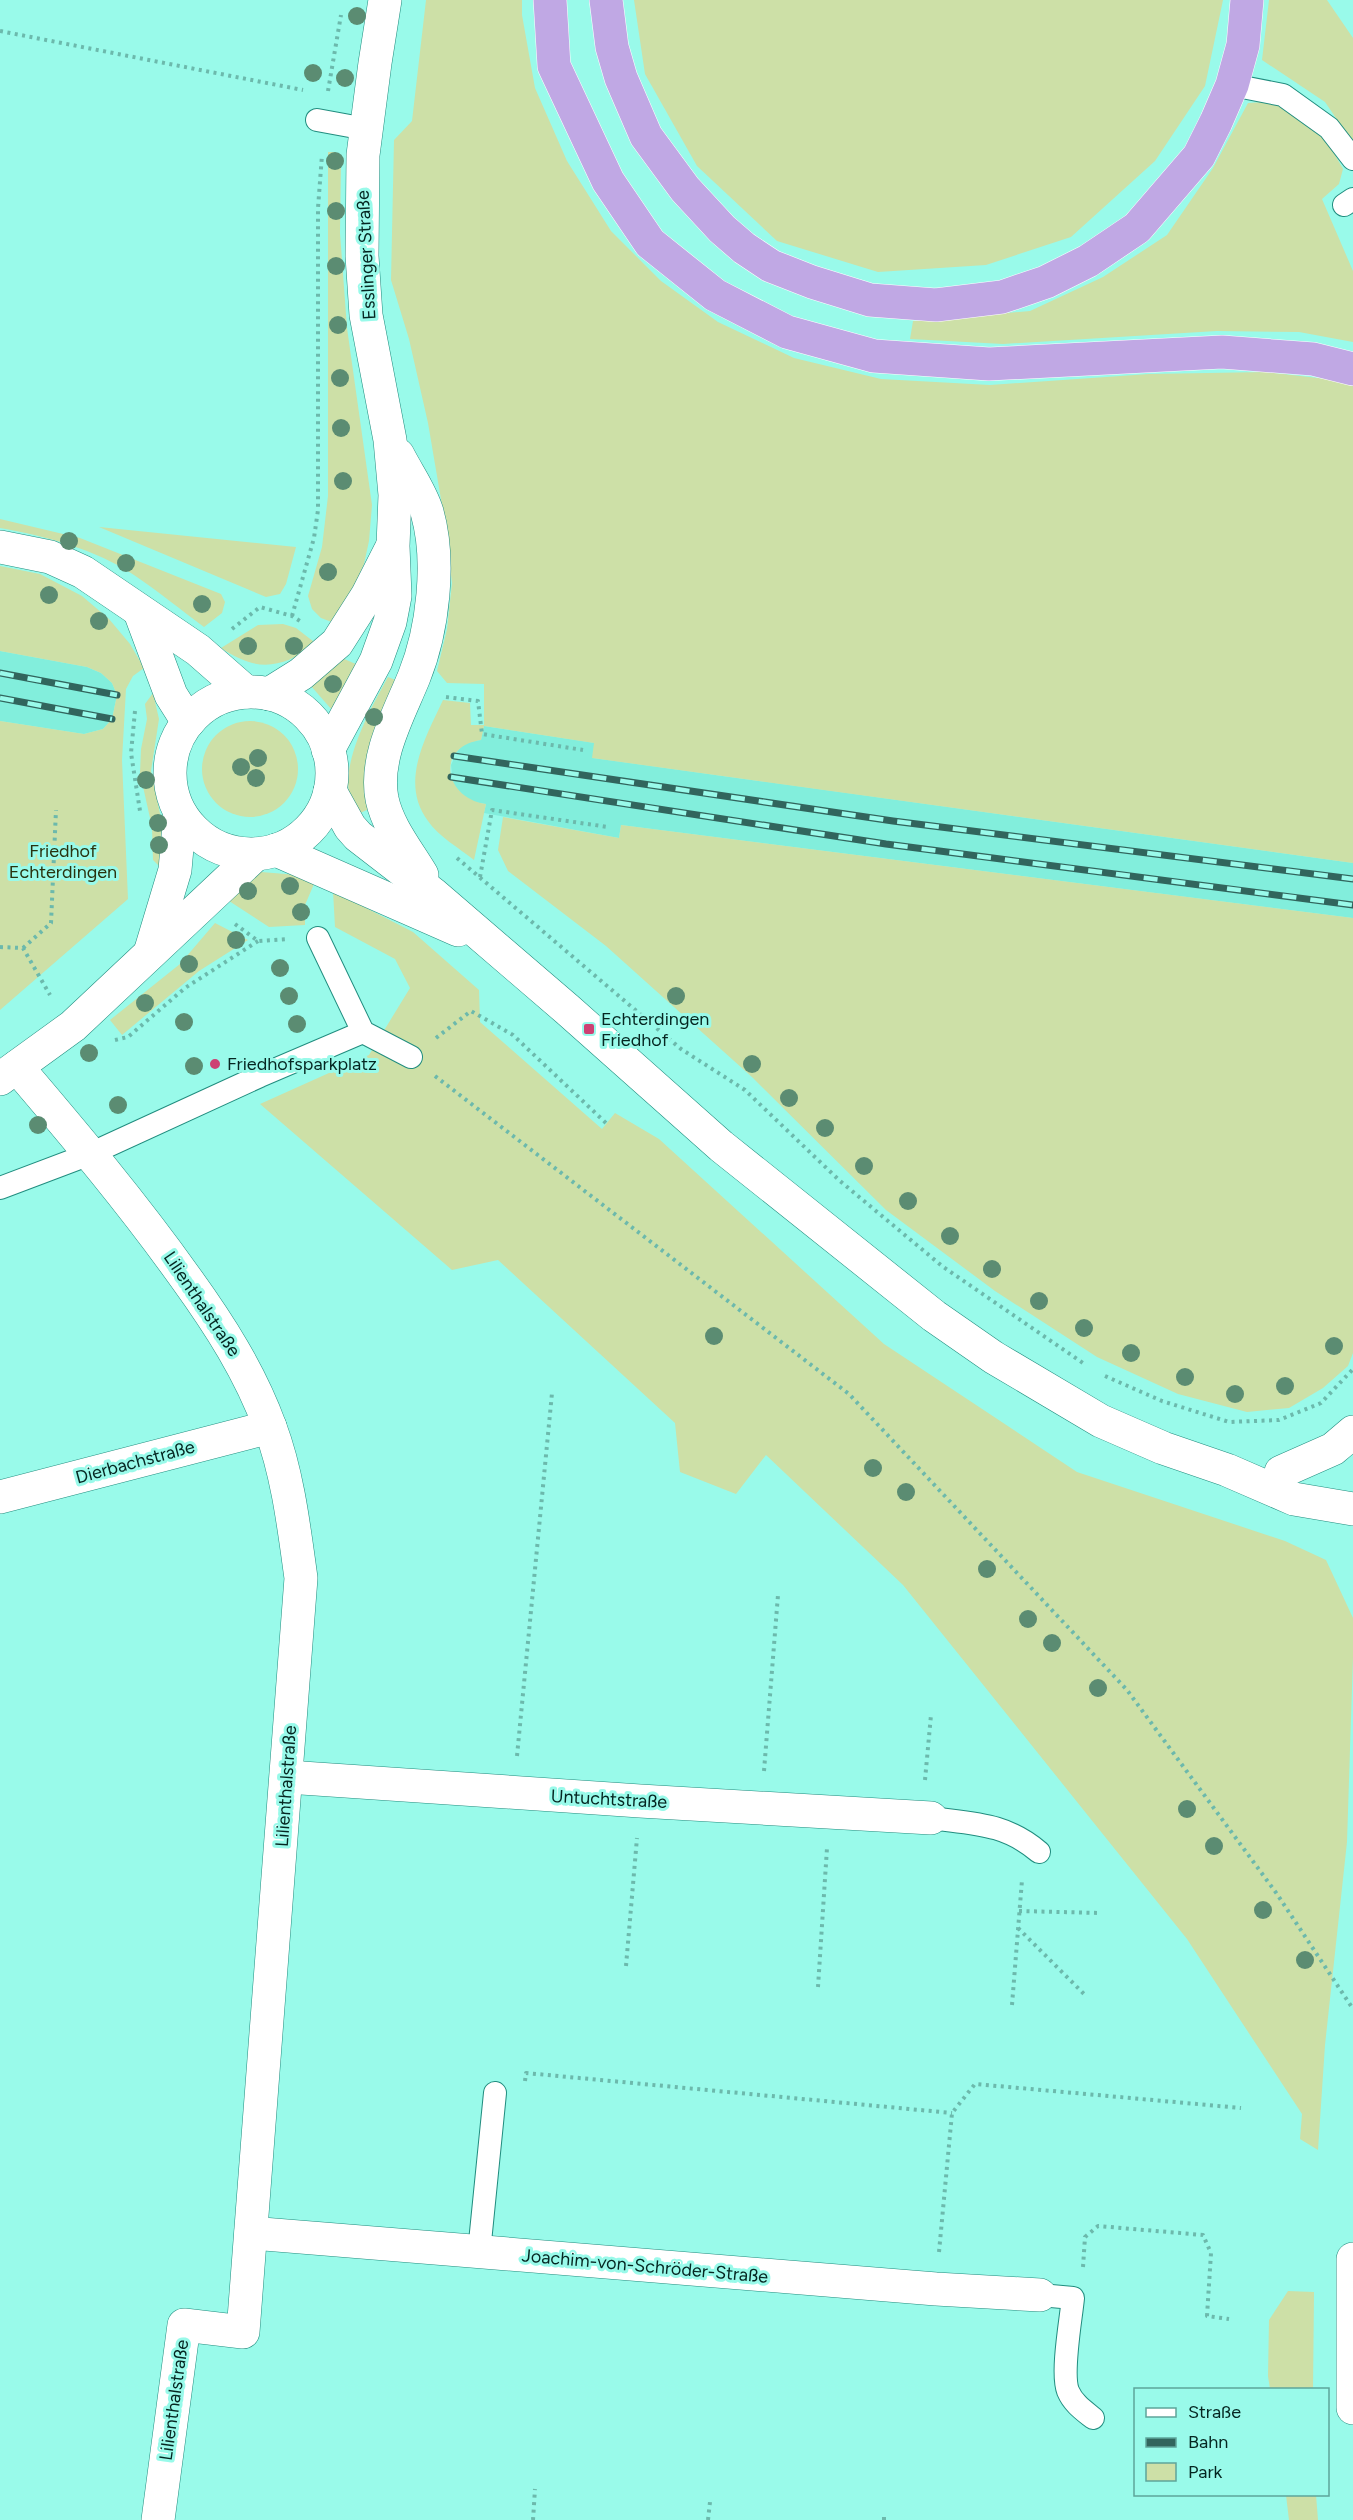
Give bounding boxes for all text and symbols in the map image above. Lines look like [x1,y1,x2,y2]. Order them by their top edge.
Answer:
street label: Esslinger Straße [352,190,380,320]
park label: Friedhof Echterdingen [9,840,117,883]
place label: Echterdingen Friedhof [601,1008,709,1051]
marker: Echterdingen Friedhof [582,1022,596,1036]
place label: Friedhofsparkplatz [227,1053,377,1075]
marker: Friedhofsparkplatz [208,1057,222,1071]
street label: Lilienthalstraße [159,1247,245,1361]
street label: Dierbachstraße [73,1435,197,1488]
street label: Lilienthalstraße [271,1724,301,1848]
street label: Untuchtstraße [550,1785,668,1813]
street label: Joachim-von-Schröder-Straße [521,2244,769,2288]
street label: Lilienthalstraße [155,2338,193,2462]
legend [1134,2388,1329,2496]
text: Straße [1188,2401,1241,2423]
text: Bahn [1188,2431,1228,2453]
text: Park [1188,2461,1223,2483]

